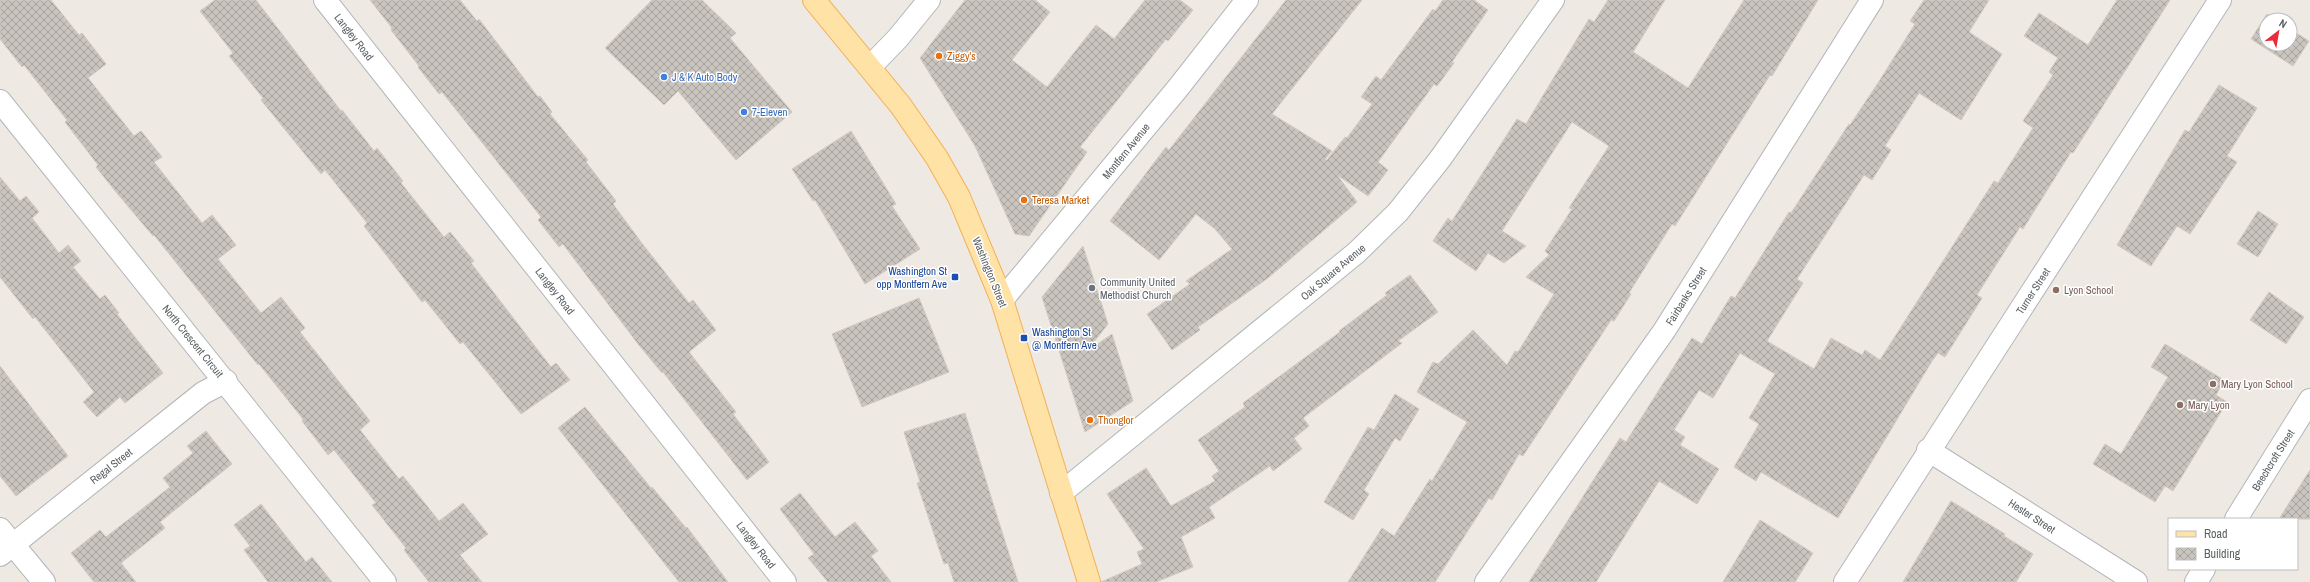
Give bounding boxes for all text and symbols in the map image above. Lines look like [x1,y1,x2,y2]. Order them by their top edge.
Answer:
street label: Langley Road [331,11,377,63]
north arrow [2258,12,2298,52]
text: N [2277,16,2290,31]
place label: Ziggy's [947,49,976,63]
marker: Ziggy's [934,51,944,61]
place label: J & K Auto Body [672,70,738,84]
marker: J & K Auto Body [659,72,669,82]
place label: 7-Eleven [752,105,788,119]
marker: 7-Eleven [739,107,749,117]
street label: Montfern Avenue [1099,120,1153,182]
place label: Teresa Market [1032,193,1090,207]
marker: Teresa Market [1019,195,1029,205]
street label: Washington Street [970,235,1011,310]
street label: Oak Square Avenue [1298,241,1368,303]
place label: Washington St opp Montfern Ave [876,264,947,291]
street label: Fairbanks Street [1663,264,1710,328]
street label: Langley Road [532,265,578,317]
street label: Turner Street [2013,265,2053,317]
marker: Washington St opp Montfern Ave [950,272,960,282]
place label: Community United Methodist Church [1100,275,1175,302]
marker: Community United Methodist Church [1087,283,1097,293]
place label: Lyon School [2064,283,2113,297]
marker: Lyon School [2051,285,2061,295]
street label: North Crescent Circuit [159,302,227,381]
place label: Washington St @ Montfern Ave [1032,325,1097,352]
marker: Washington St @ Montfern Ave [1019,333,1029,343]
place label: Mary Lyon School [2221,377,2293,391]
marker: Mary Lyon School [2208,379,2218,389]
place label: Mary Lyon [2188,398,2230,412]
marker: Mary Lyon [2175,400,2185,410]
place label: Thonglor [1098,413,1134,427]
marker: Thonglor [1085,415,1095,425]
street label: Beechcroft Street [2249,426,2298,493]
street label: Regal Street [87,445,135,487]
street label: Hester Street [2006,496,2059,537]
legend [2168,518,2298,570]
street label: Langley Road [733,519,779,571]
text: Road [2204,526,2228,542]
text: Building [2204,546,2241,562]

